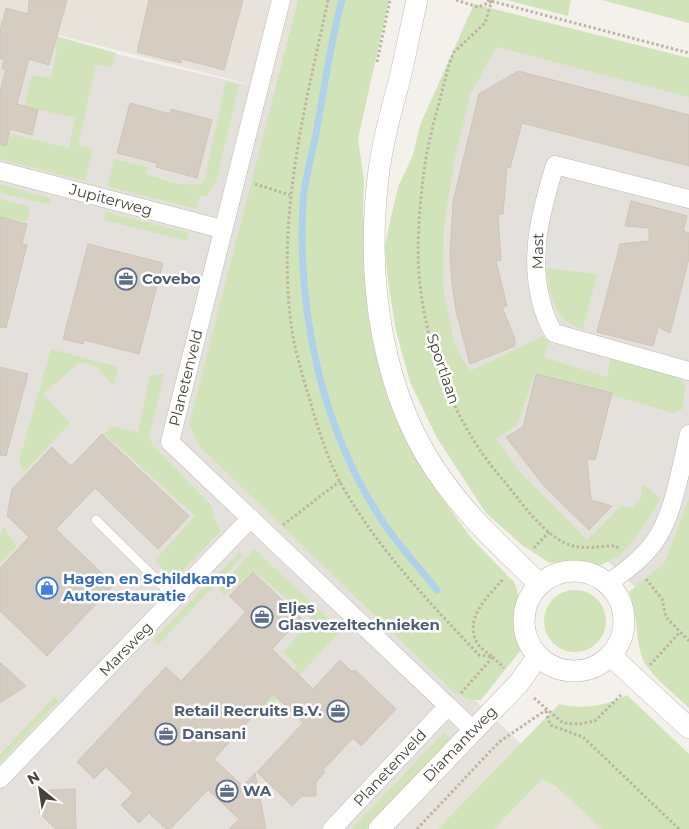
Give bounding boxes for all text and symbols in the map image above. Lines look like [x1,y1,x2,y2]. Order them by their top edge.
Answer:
street label: Jupiterweg [67,179,155,220]
street label: Mast [528,233,547,269]
office icon: Covebo [114,267,138,291]
place label: Covebo [142,269,201,288]
street label: Planetenveld [164,328,207,428]
street label: Sportlaan [423,331,464,406]
place label: Hagen en Schildkamp Autorestauratie [62,569,236,605]
shop icon: Hagen en Schildkamp Autorestauratie [35,576,59,600]
place label: Eljes Glasvezeltechnieken [278,598,440,634]
office icon: Eljes Glasvezeltechnieken [250,605,274,629]
street label: Marsweg [95,617,156,680]
office icon: Retail Recruits B.V. [326,699,350,723]
place label: Retail Recruits B.V. [174,701,322,720]
street label: Diamantweg [419,702,501,786]
office icon: Dansani [154,722,178,746]
place label: Dansani [182,724,246,743]
street label: Planetenveld [349,725,430,810]
north arrow [15,764,65,814]
text: N [24,767,43,788]
office icon: WA [215,779,239,803]
place label: WA [243,781,272,800]

